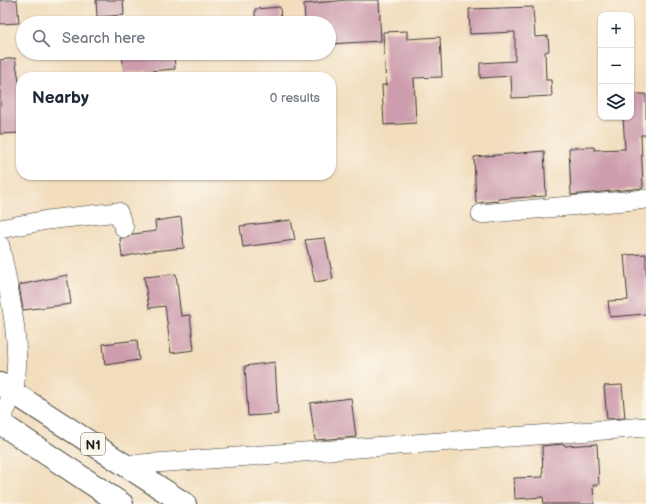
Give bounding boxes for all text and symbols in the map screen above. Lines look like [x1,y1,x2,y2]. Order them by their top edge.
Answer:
map controls [598,12,634,120]
button: + [598,12,634,48]
search box [16,16,336,60]
icon: search [30,27,52,49]
text: Search here [62,29,145,48]
button: − [598,48,634,84]
button: layers [598,84,634,120]
text: Nearby [32,88,89,108]
text: 0 results [270,90,320,106]
road number: N1 [81,433,105,455]

